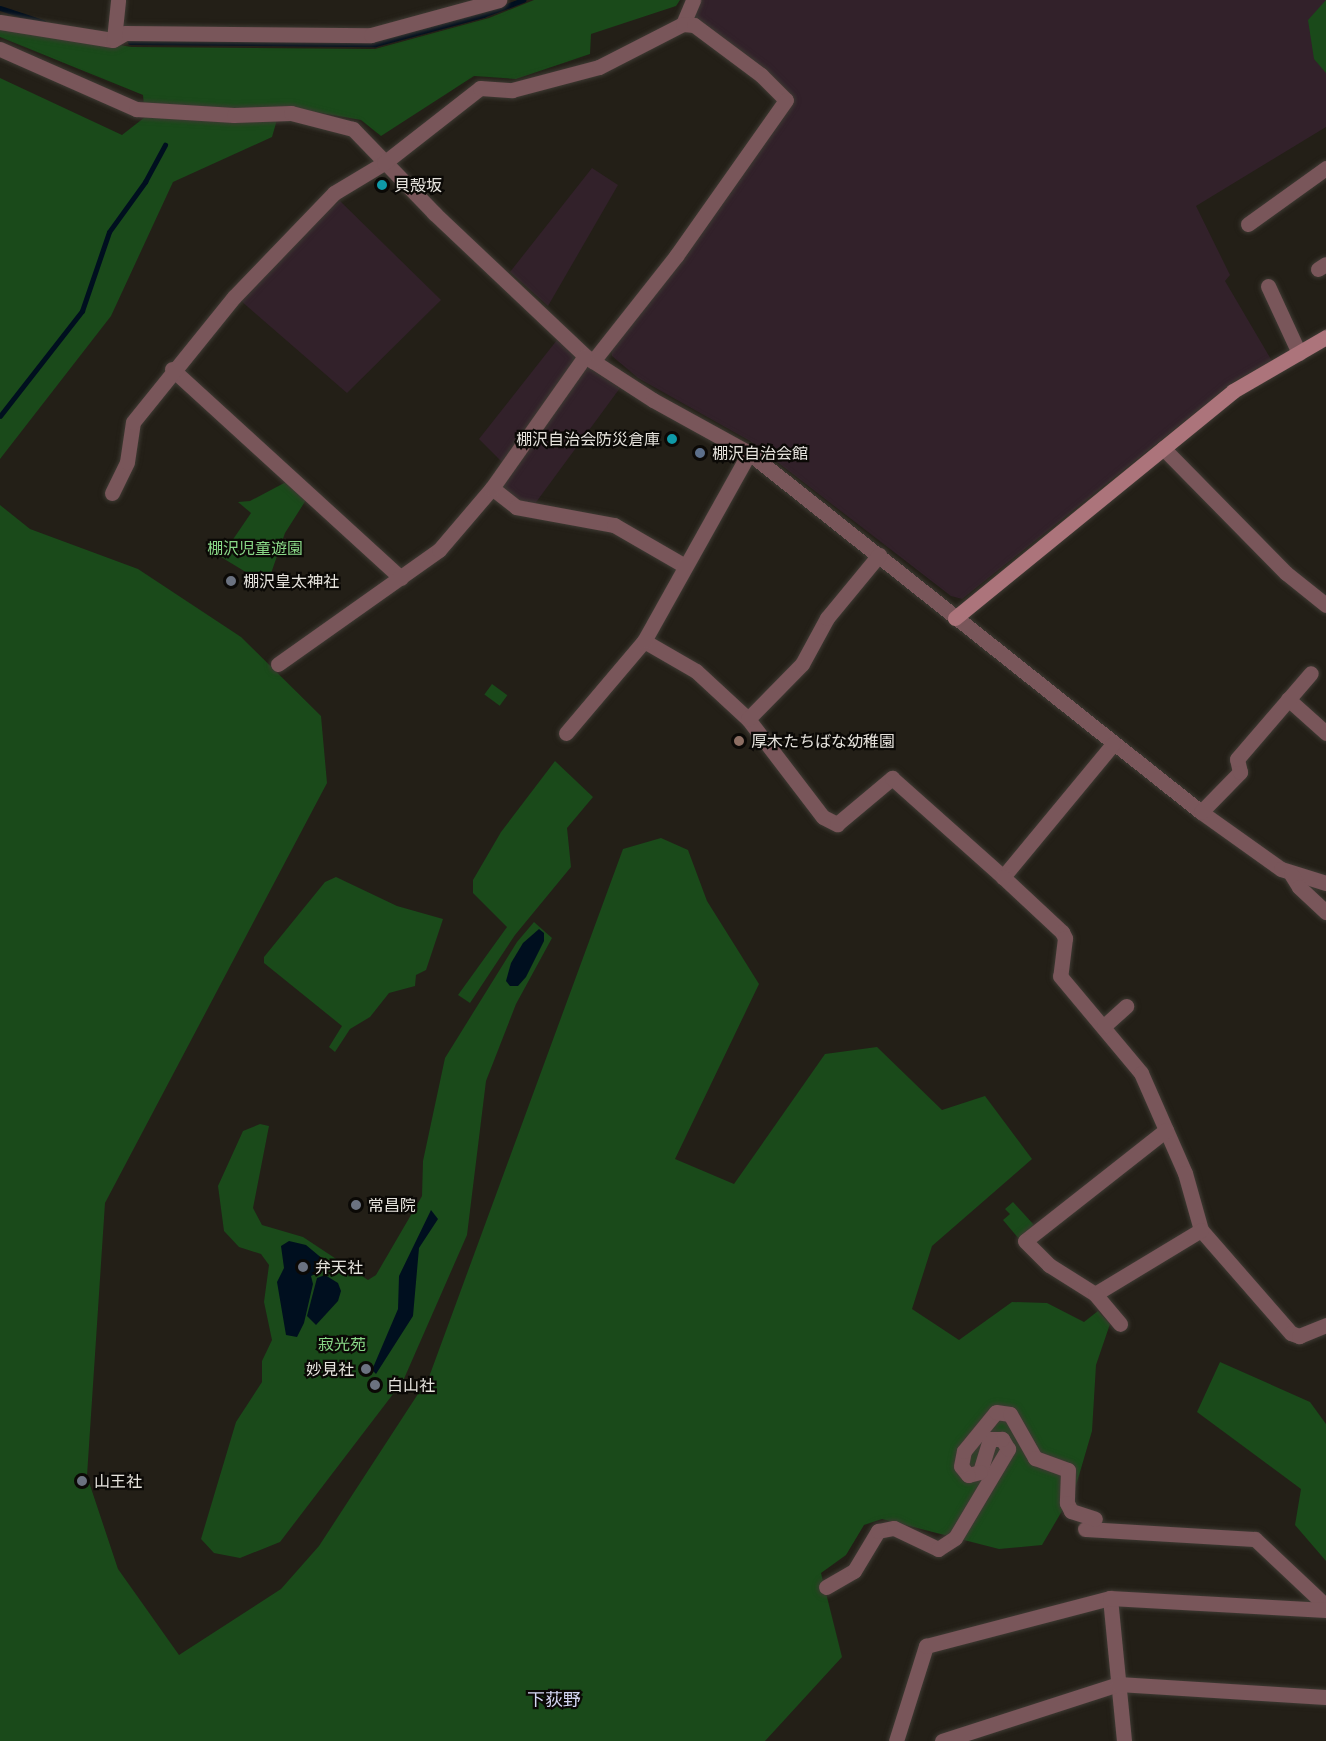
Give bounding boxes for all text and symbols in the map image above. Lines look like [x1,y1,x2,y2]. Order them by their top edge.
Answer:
place label: 貝殻坂 [394,175,442,195]
marker: 貝殻坂 [375,178,389,192]
place label: 棚沢自治会防災倉庫 [516,429,660,449]
marker: 棚沢自治会防災倉庫 [665,432,679,446]
place label: 棚沢自治会館 [712,443,808,463]
marker: 棚沢自治会館 [693,446,707,460]
park label: 棚沢児童遊園 [207,538,303,558]
place label: 棚沢皇太神社 [243,571,339,591]
marker: 棚沢皇太神社 [224,574,238,588]
place label: 厚木たちばな幼稚園 [751,731,895,751]
marker: 厚木たちばな幼稚園 [732,734,746,748]
place label: 常昌院 [368,1195,416,1215]
marker: 常昌院 [349,1198,363,1212]
place label: 弁天社 [315,1257,363,1277]
marker: 弁天社 [296,1260,310,1274]
park label: 寂光苑 [318,1334,366,1354]
place label: 妙見社 [306,1359,354,1379]
marker: 妙見社 [359,1362,373,1376]
place label: 白山社 [387,1375,435,1395]
marker: 白山社 [368,1378,382,1392]
place label: 山王社 [94,1471,142,1491]
marker: 山王社 [75,1474,89,1488]
district label: 下荻野 [527,1688,581,1710]

